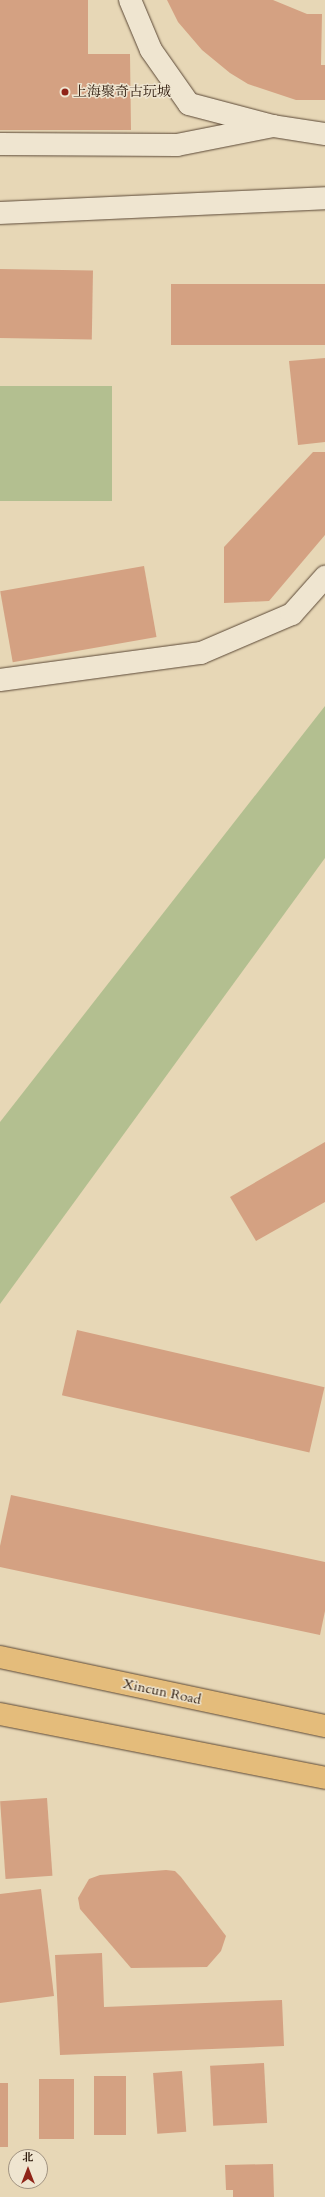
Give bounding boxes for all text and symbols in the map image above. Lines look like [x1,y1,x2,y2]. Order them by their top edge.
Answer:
place label: 上海聚奇古玩城 [73,84,171,100]
marker: 上海聚奇古玩城 [60,87,70,97]
street label: Xincun Road [121,1676,203,1708]
north arrow [8,2149,48,2189]
text: 北 [23,2150,34,2165]

